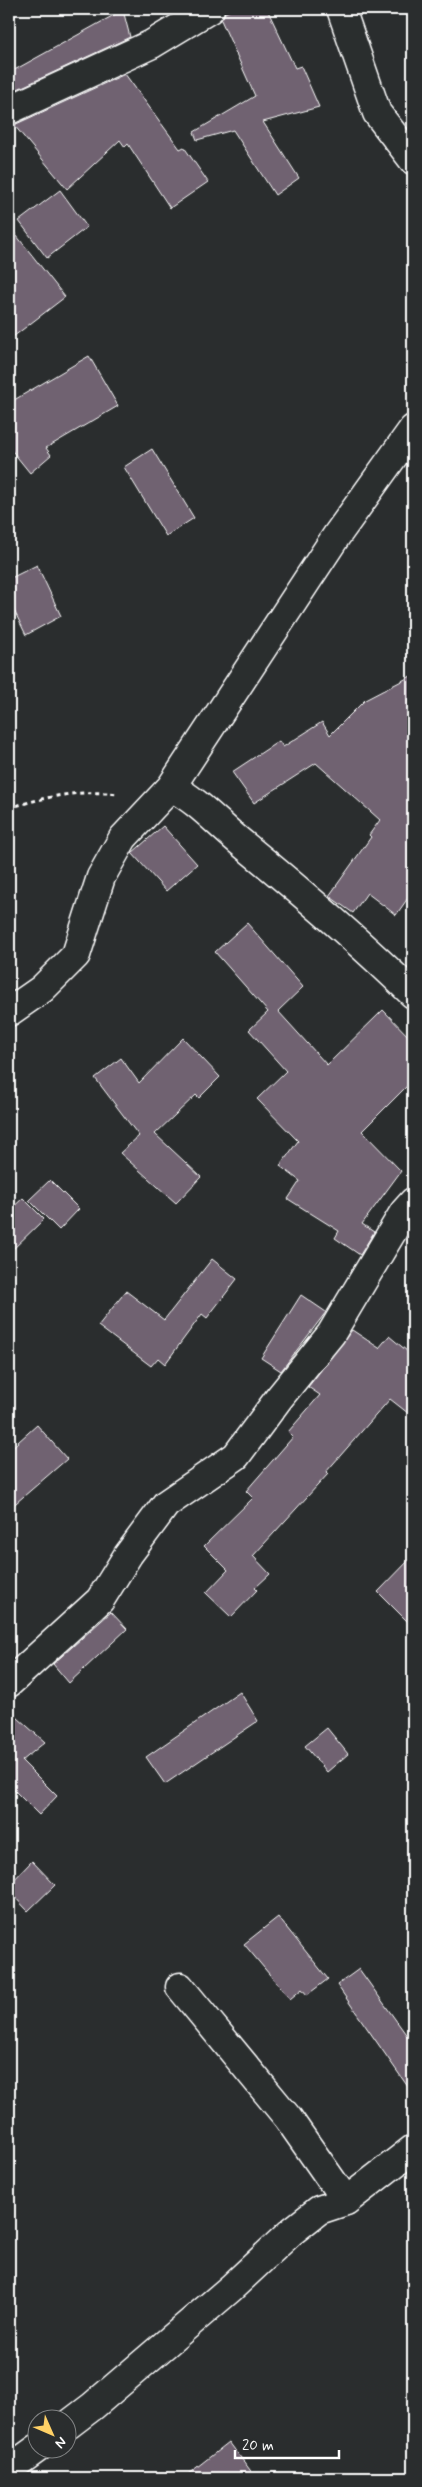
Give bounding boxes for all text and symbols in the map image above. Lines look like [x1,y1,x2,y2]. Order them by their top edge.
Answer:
north arrow [28,2410,78,2460]
scale bar [235,2427,338,2459]
text: N [51,2433,70,2452]
text: 20 m [242,2436,274,2456]

